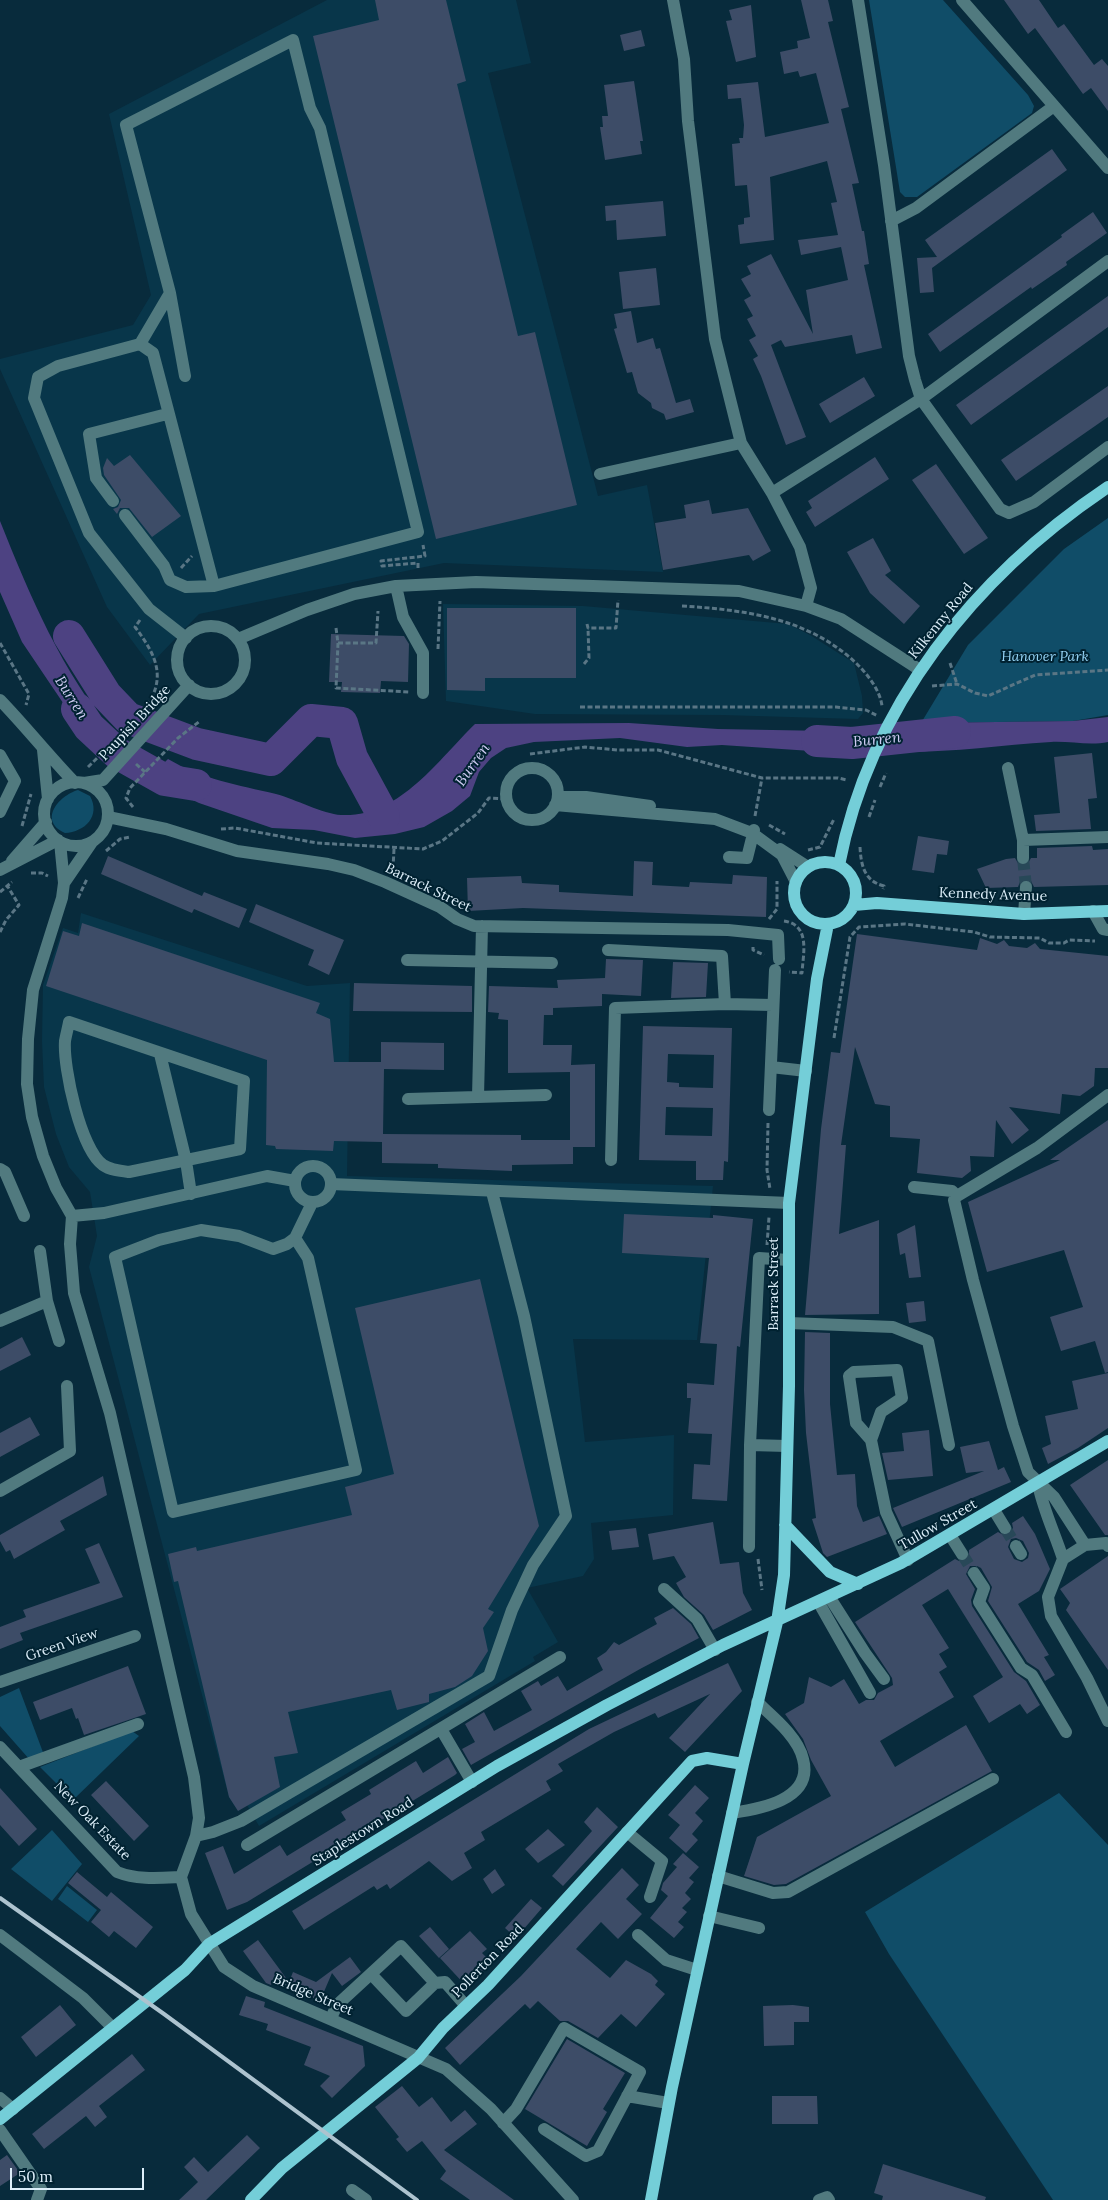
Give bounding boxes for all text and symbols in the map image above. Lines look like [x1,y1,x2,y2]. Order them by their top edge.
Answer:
street label: Kilkenny Road [905,580,977,662]
park label: Hanover Park [1001,649,1089,665]
water label: Burren [51,673,91,723]
street label: Paupish Bridge [96,682,174,764]
water label: Burren [852,729,902,751]
water label: Burren [452,740,494,790]
street label: Barrack Street [382,860,474,916]
street label: Kennedy Avenue [939,885,1047,905]
street label: Barrack Street [766,1237,782,1331]
street label: Tullow Street [896,1496,980,1554]
street label: Green View [24,1625,100,1665]
street label: New Oak Estate [50,1778,134,1864]
street label: Staplestown Road [309,1794,417,1870]
street label: Pollerton Road [449,1921,527,2001]
street label: Bridge Street [270,1971,356,2019]
scale bar [12,2158,146,2190]
text: 50 m [18,2167,53,2186]

